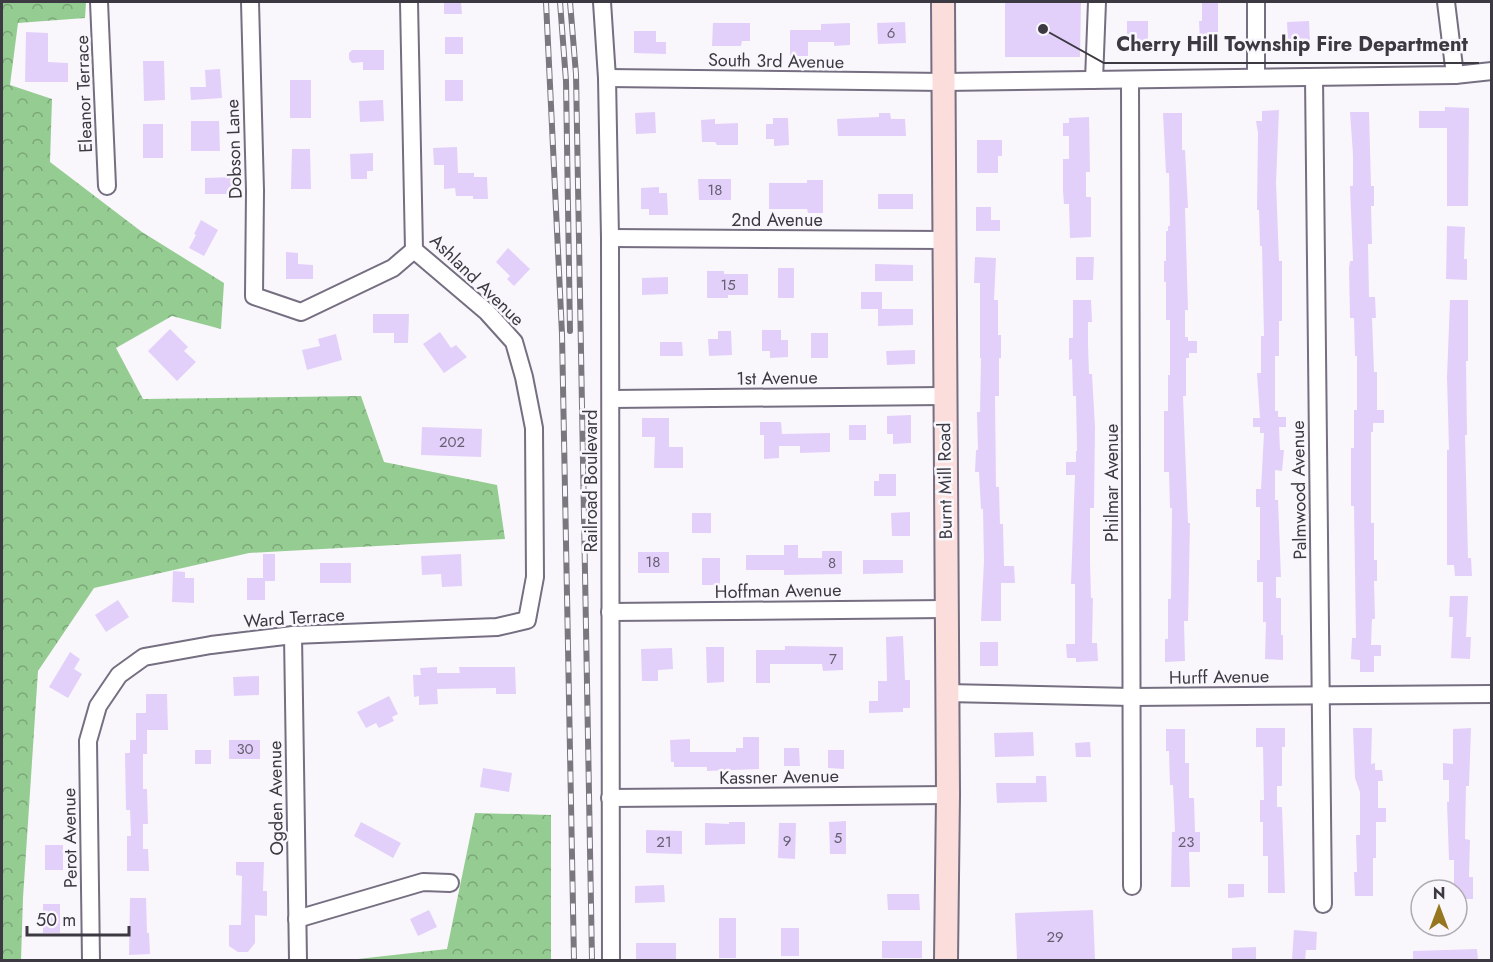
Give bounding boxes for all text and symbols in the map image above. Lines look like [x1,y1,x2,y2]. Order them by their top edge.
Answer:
house number: 6 [887,22,895,44]
callout: Cherry Hill Township Fire Department [1104,25,1479,63]
text: Cherry Hill Township Fire Department [1116,30,1468,59]
street label: Eleanor Terrace [69,35,99,153]
street label: South 3rd Avenue [708,47,844,75]
street label: Dobson Lane [219,99,249,199]
house number: 18 [708,179,722,201]
street label: 2nd Avenue [731,207,823,233]
street label: Ashland Avenue [424,228,530,332]
house number: 15 [720,274,736,296]
street label: 1st Avenue [736,364,818,392]
street label: Railroad Boulevard [578,409,604,553]
street label: Palmwood Avenue [1285,420,1313,560]
street label: Burnt Mill Road [931,422,959,540]
street label: Philmar Avenue [1099,424,1125,542]
house number: 202 [439,431,465,453]
house number: 18 [646,551,660,573]
house number: 8 [828,552,836,574]
street label: Hoffman Avenue [714,577,842,605]
street label: Ward Terrace [243,602,345,634]
house number: 7 [829,648,837,670]
street label: Hurff Avenue [1169,663,1269,691]
house number: 30 [236,738,254,760]
street label: Ogden Avenue [262,740,290,856]
street label: Kassner Avenue [719,763,839,791]
street label: Perot Avenue [56,788,84,888]
house number: 5 [834,827,842,849]
house number: 9 [783,830,791,852]
house number: 21 [656,831,672,853]
house number: 23 [1178,831,1194,853]
north arrow [1409,878,1469,938]
text: N [1433,882,1445,905]
scale bar [27,899,129,937]
text: 50 m [36,907,76,933]
house number: 29 [1046,926,1064,948]

